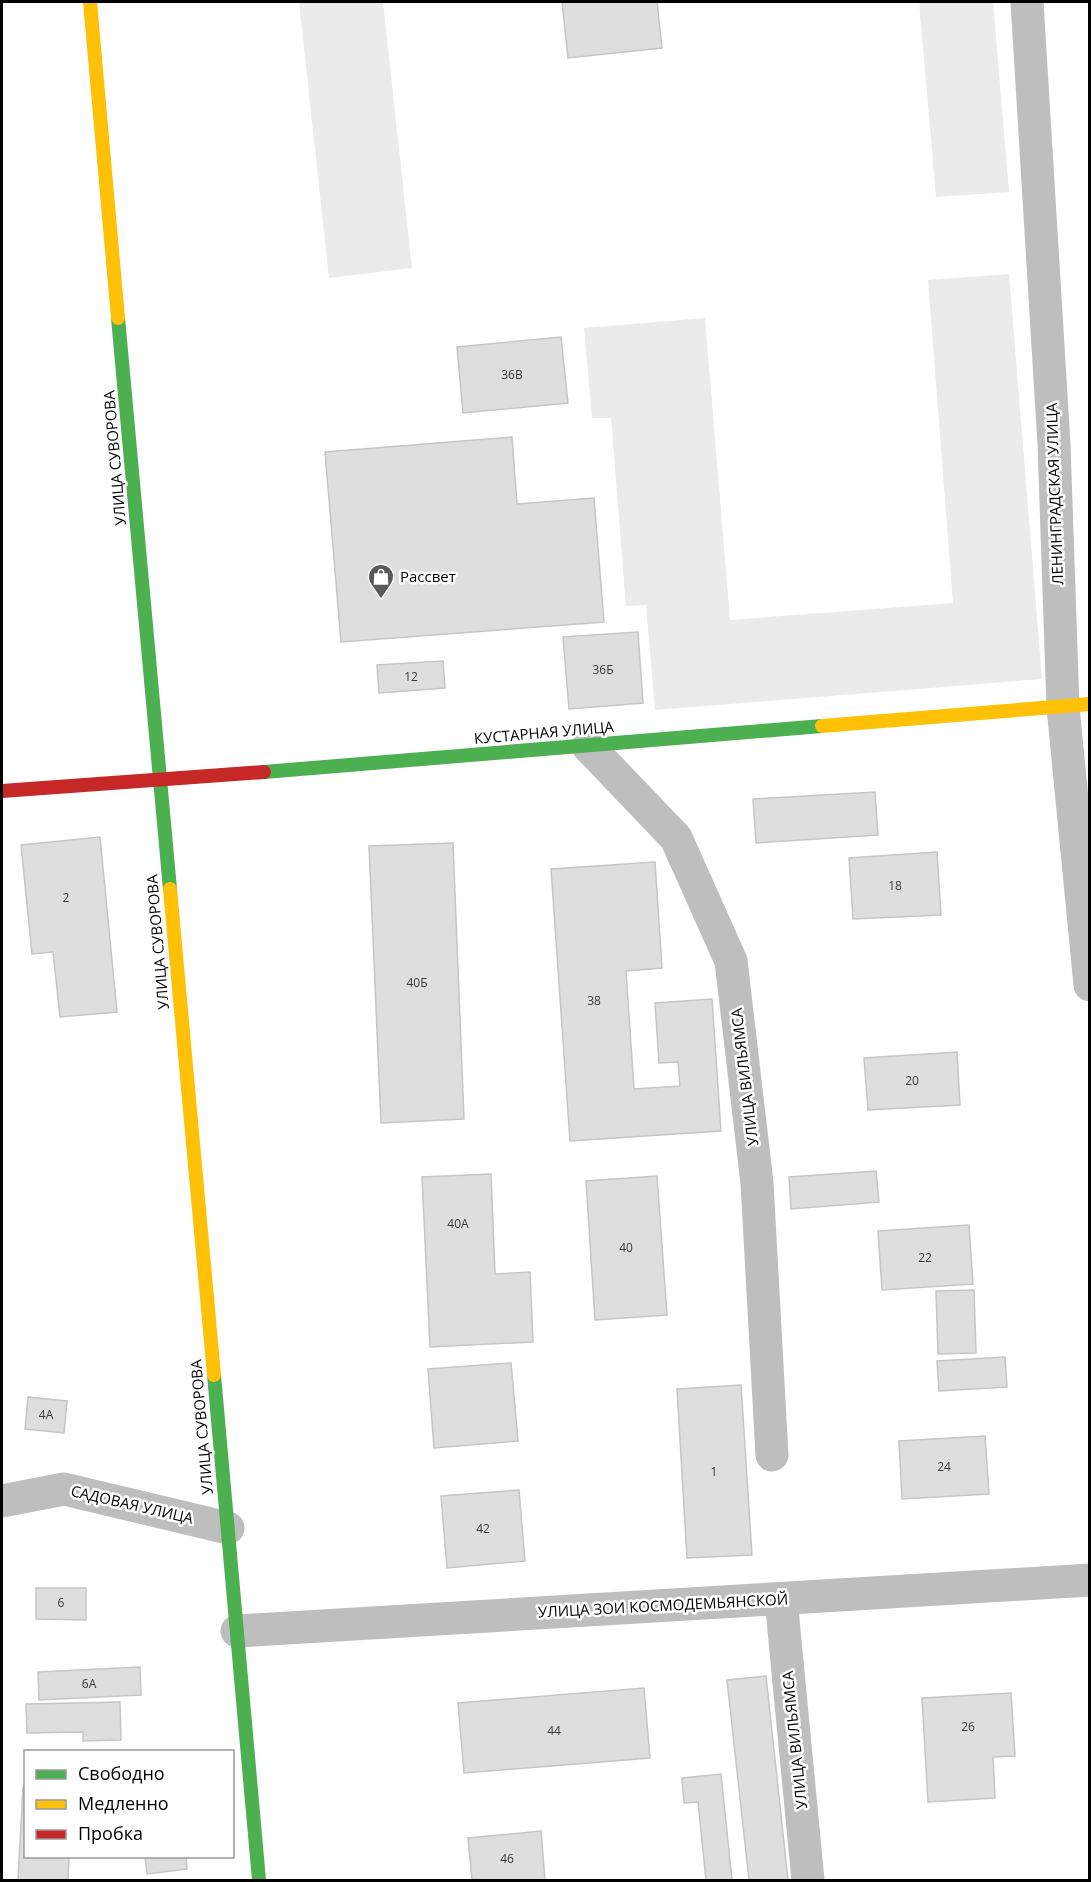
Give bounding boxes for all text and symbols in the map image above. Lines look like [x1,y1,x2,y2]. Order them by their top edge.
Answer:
house number: 36В [501,366,523,383]
street label: УЛИЦА СУВОРОВА [98,389,130,526]
street label: ЛЕНИНГРАДСКАЯ УЛИЦА [1041,402,1067,585]
shop icon: Рассвет [366,562,396,600]
place label: Рассвет [400,566,456,586]
house number: 36Б [592,661,614,678]
house number: 12 [404,668,418,685]
street label: КУСТАРНАЯ УЛИЦА [473,716,615,748]
street label: УЛИЦА СУВОРОВА [141,873,173,1010]
house number: 18 [888,877,902,894]
house number: 2 [63,889,70,906]
house number: 40Б [406,974,428,991]
house number: 38 [587,992,601,1009]
street label: УЛИЦА ВИЛЬЯМСА [726,1007,762,1147]
house number: 20 [905,1072,919,1089]
house number: 40А [447,1215,469,1232]
house number: 40 [619,1239,633,1256]
house number: 22 [918,1249,932,1266]
street label: УЛИЦА СУВОРОВА [185,1358,217,1495]
house number: 4А [39,1406,54,1423]
house number: 24 [937,1458,951,1475]
house number: 1 [711,1463,717,1480]
street label: САДОВАЯ УЛИЦА [69,1480,196,1528]
house number: 42 [476,1520,490,1537]
street label: УЛИЦА ЗОИ КОСМОДЕМЬЯНСКОЙ [537,1588,789,1622]
house number: 6 [58,1594,65,1611]
street label: УЛИЦА ВИЛЬЯМСА [777,1670,811,1810]
house number: 6А [82,1675,97,1692]
house number: 26 [961,1718,975,1735]
house number: 44 [547,1722,561,1739]
legend [24,1750,234,1858]
text: Свободно [78,1761,165,1785]
text: Медленно [78,1791,169,1815]
text: Пробка [78,1821,143,1845]
house number: 46 [500,1850,514,1867]

